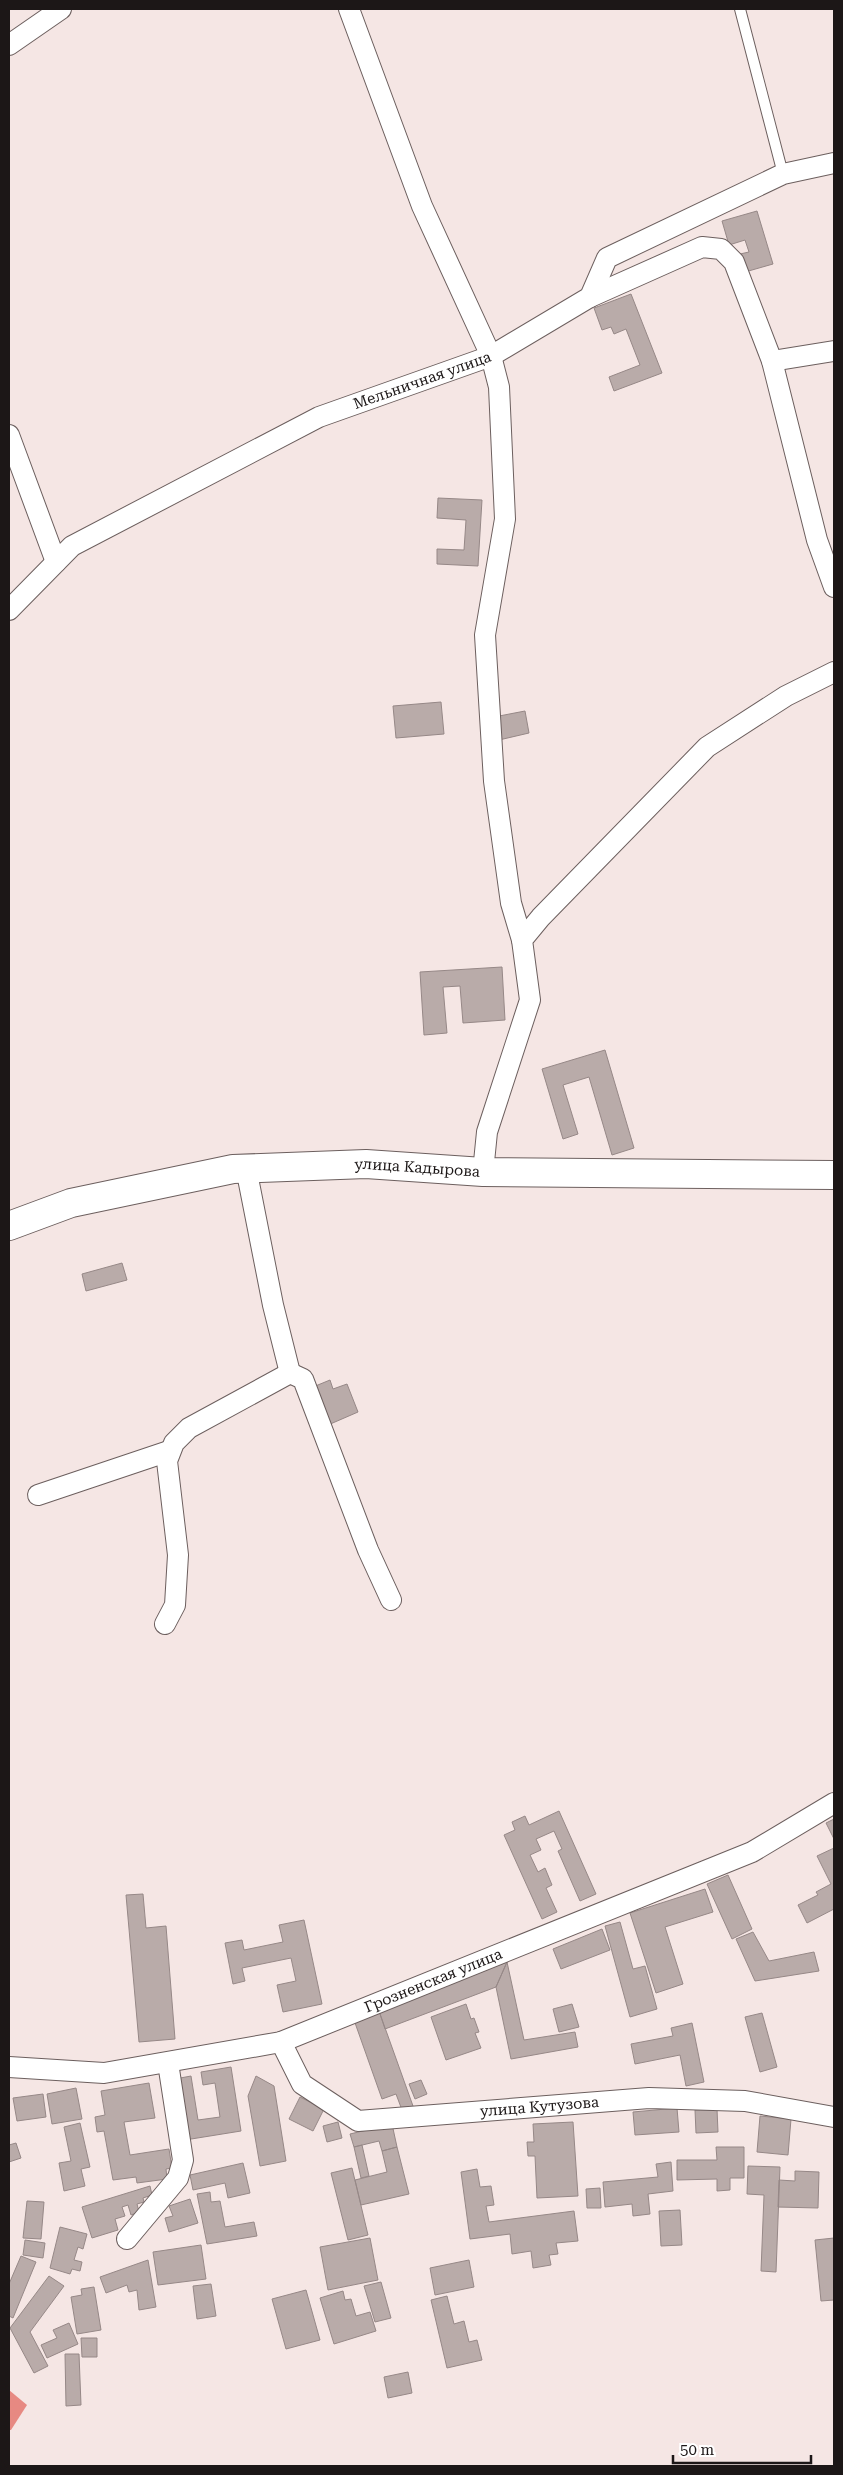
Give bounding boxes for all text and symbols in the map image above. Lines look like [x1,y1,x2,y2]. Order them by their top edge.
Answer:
street label: Мельничная улица [351,348,494,413]
street label: улица Кадырова [354,1155,481,1181]
street label: Грозненская улица [362,1945,505,2016]
street label: улица Кутузова [479,2093,600,2120]
scale bar [673,2432,810,2464]
text: 50 m [680,2441,715,2459]

